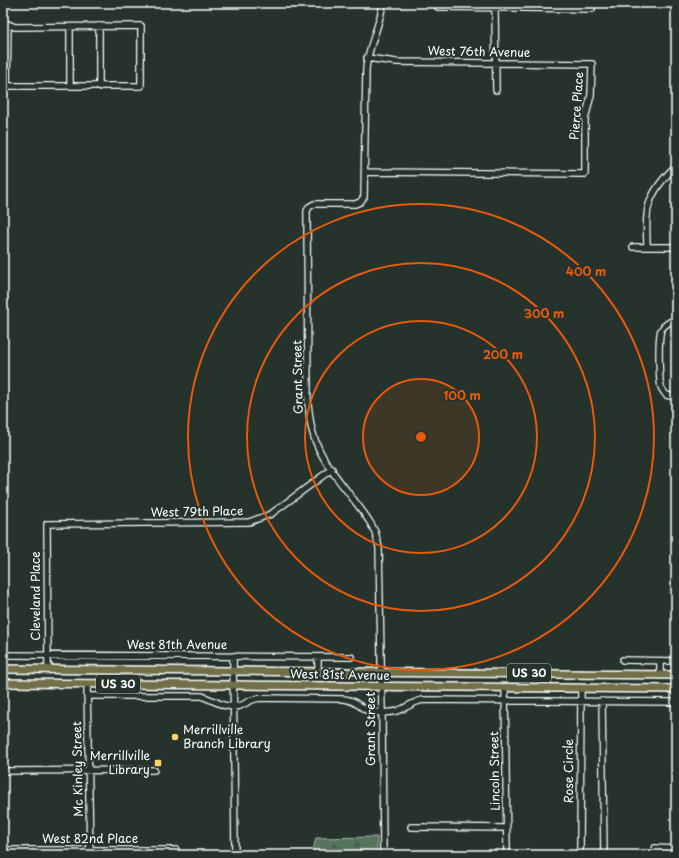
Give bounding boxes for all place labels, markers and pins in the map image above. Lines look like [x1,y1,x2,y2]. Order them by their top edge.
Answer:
centre of rings [414,430,428,444]
place label: Merrillville Branch Library [183,720,271,752]
marker: Merrillville Branch Library [170,732,180,742]
place label: Merrillville Library [90,746,150,778]
marker: Merrillville Library [153,758,163,768]

